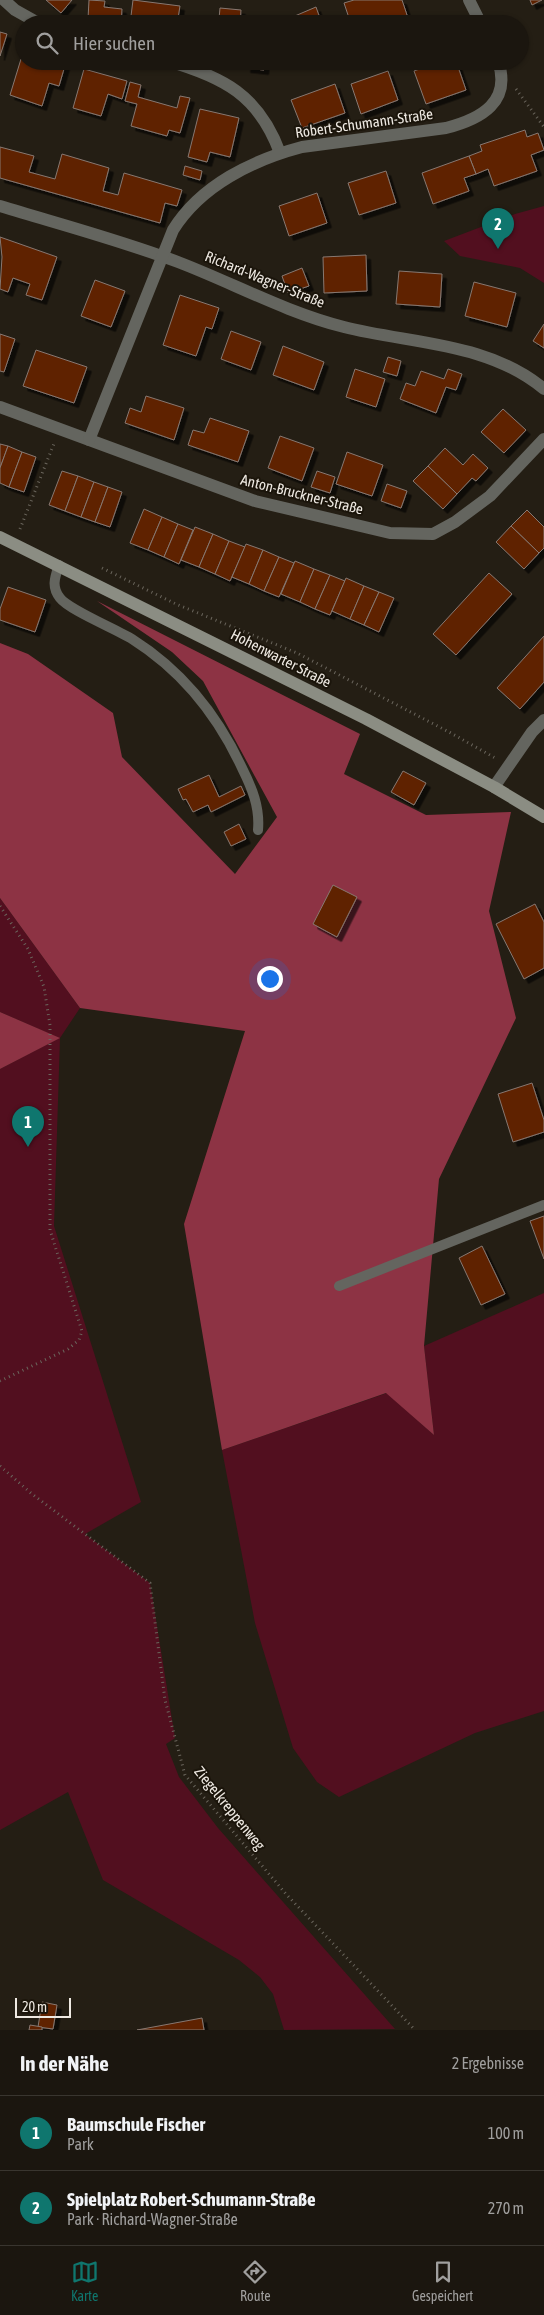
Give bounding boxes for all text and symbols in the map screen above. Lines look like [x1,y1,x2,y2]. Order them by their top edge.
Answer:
search box [15,15,529,70]
icon: search [33,29,61,57]
text: Hier suchen [73,32,155,54]
street label: Robert-Schumann-Straße [294,105,434,141]
pin: 2 [482,208,514,249]
street label: Richard-Wagner-Straße [203,247,328,311]
street label: Anton-Bruckner-Straße [239,471,365,517]
street label: Hohenwarter Straße [228,625,334,691]
your location [257,966,283,992]
pin: 1 [12,1106,44,1147]
street label: Ziegelkreppenweg [191,1763,269,1853]
scale bar [15,1995,71,2018]
text: 20 m [22,1999,47,2015]
text: In der Nähe [20,2051,109,2075]
text: 2 Ergebnisse [452,2054,524,2072]
text: Baumschule Fischer [67,2113,205,2135]
text: 1 [32,2124,40,2142]
text: 100 m [488,2124,524,2142]
text: Park [67,2135,94,2153]
text: Spielplatz Robert-Schumann-Straße [67,2188,316,2210]
text: 2 [32,2199,40,2217]
text: 270 m [488,2199,524,2217]
text: Park · Richard-Wagner-Straße [67,2210,238,2228]
tab: Karte [71,2258,99,2304]
tab: Route [240,2258,271,2304]
tab: Gespeichert [412,2258,473,2304]

